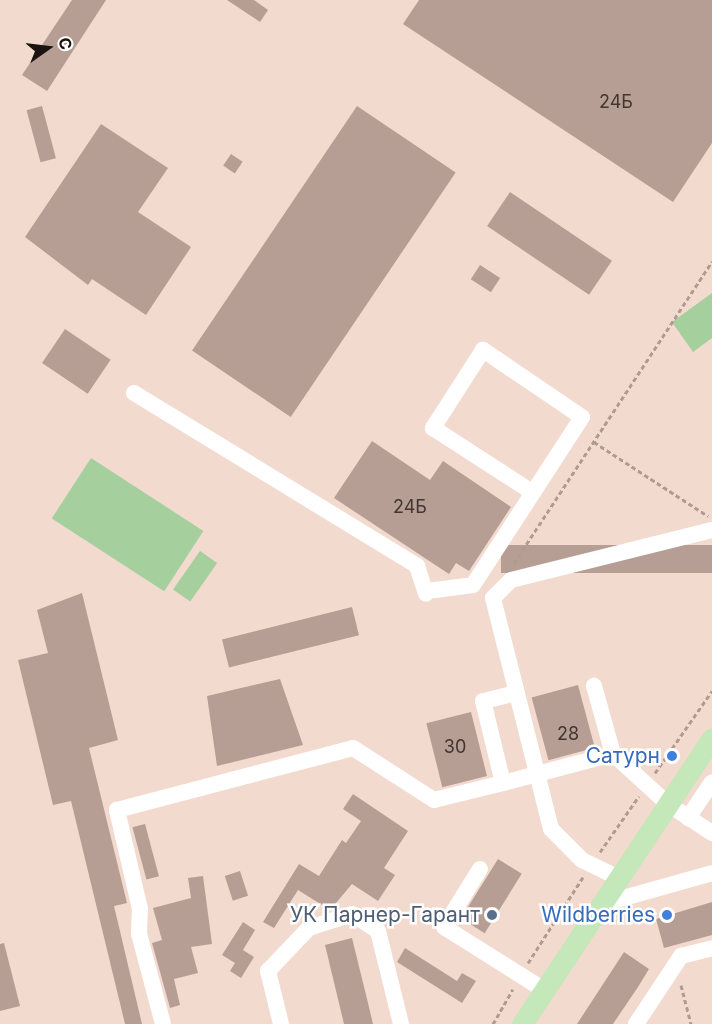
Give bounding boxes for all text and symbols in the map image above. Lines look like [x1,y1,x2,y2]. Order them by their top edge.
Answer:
north arrow [18,18,78,78]
text: С [54,35,77,52]
house number: 24Б [599,91,633,113]
house number: 24Б [393,496,427,518]
house number: 28 [557,723,579,745]
house number: 30 [444,736,466,758]
place label: Сатурн [586,743,660,769]
marker: Сатурн [665,749,679,763]
place label: УК Парнер-Гарант [290,902,480,928]
place label: Wildberries [541,902,655,928]
marker: УК Парнер-Гарант [485,908,499,922]
marker: Wildberries [660,908,674,922]

